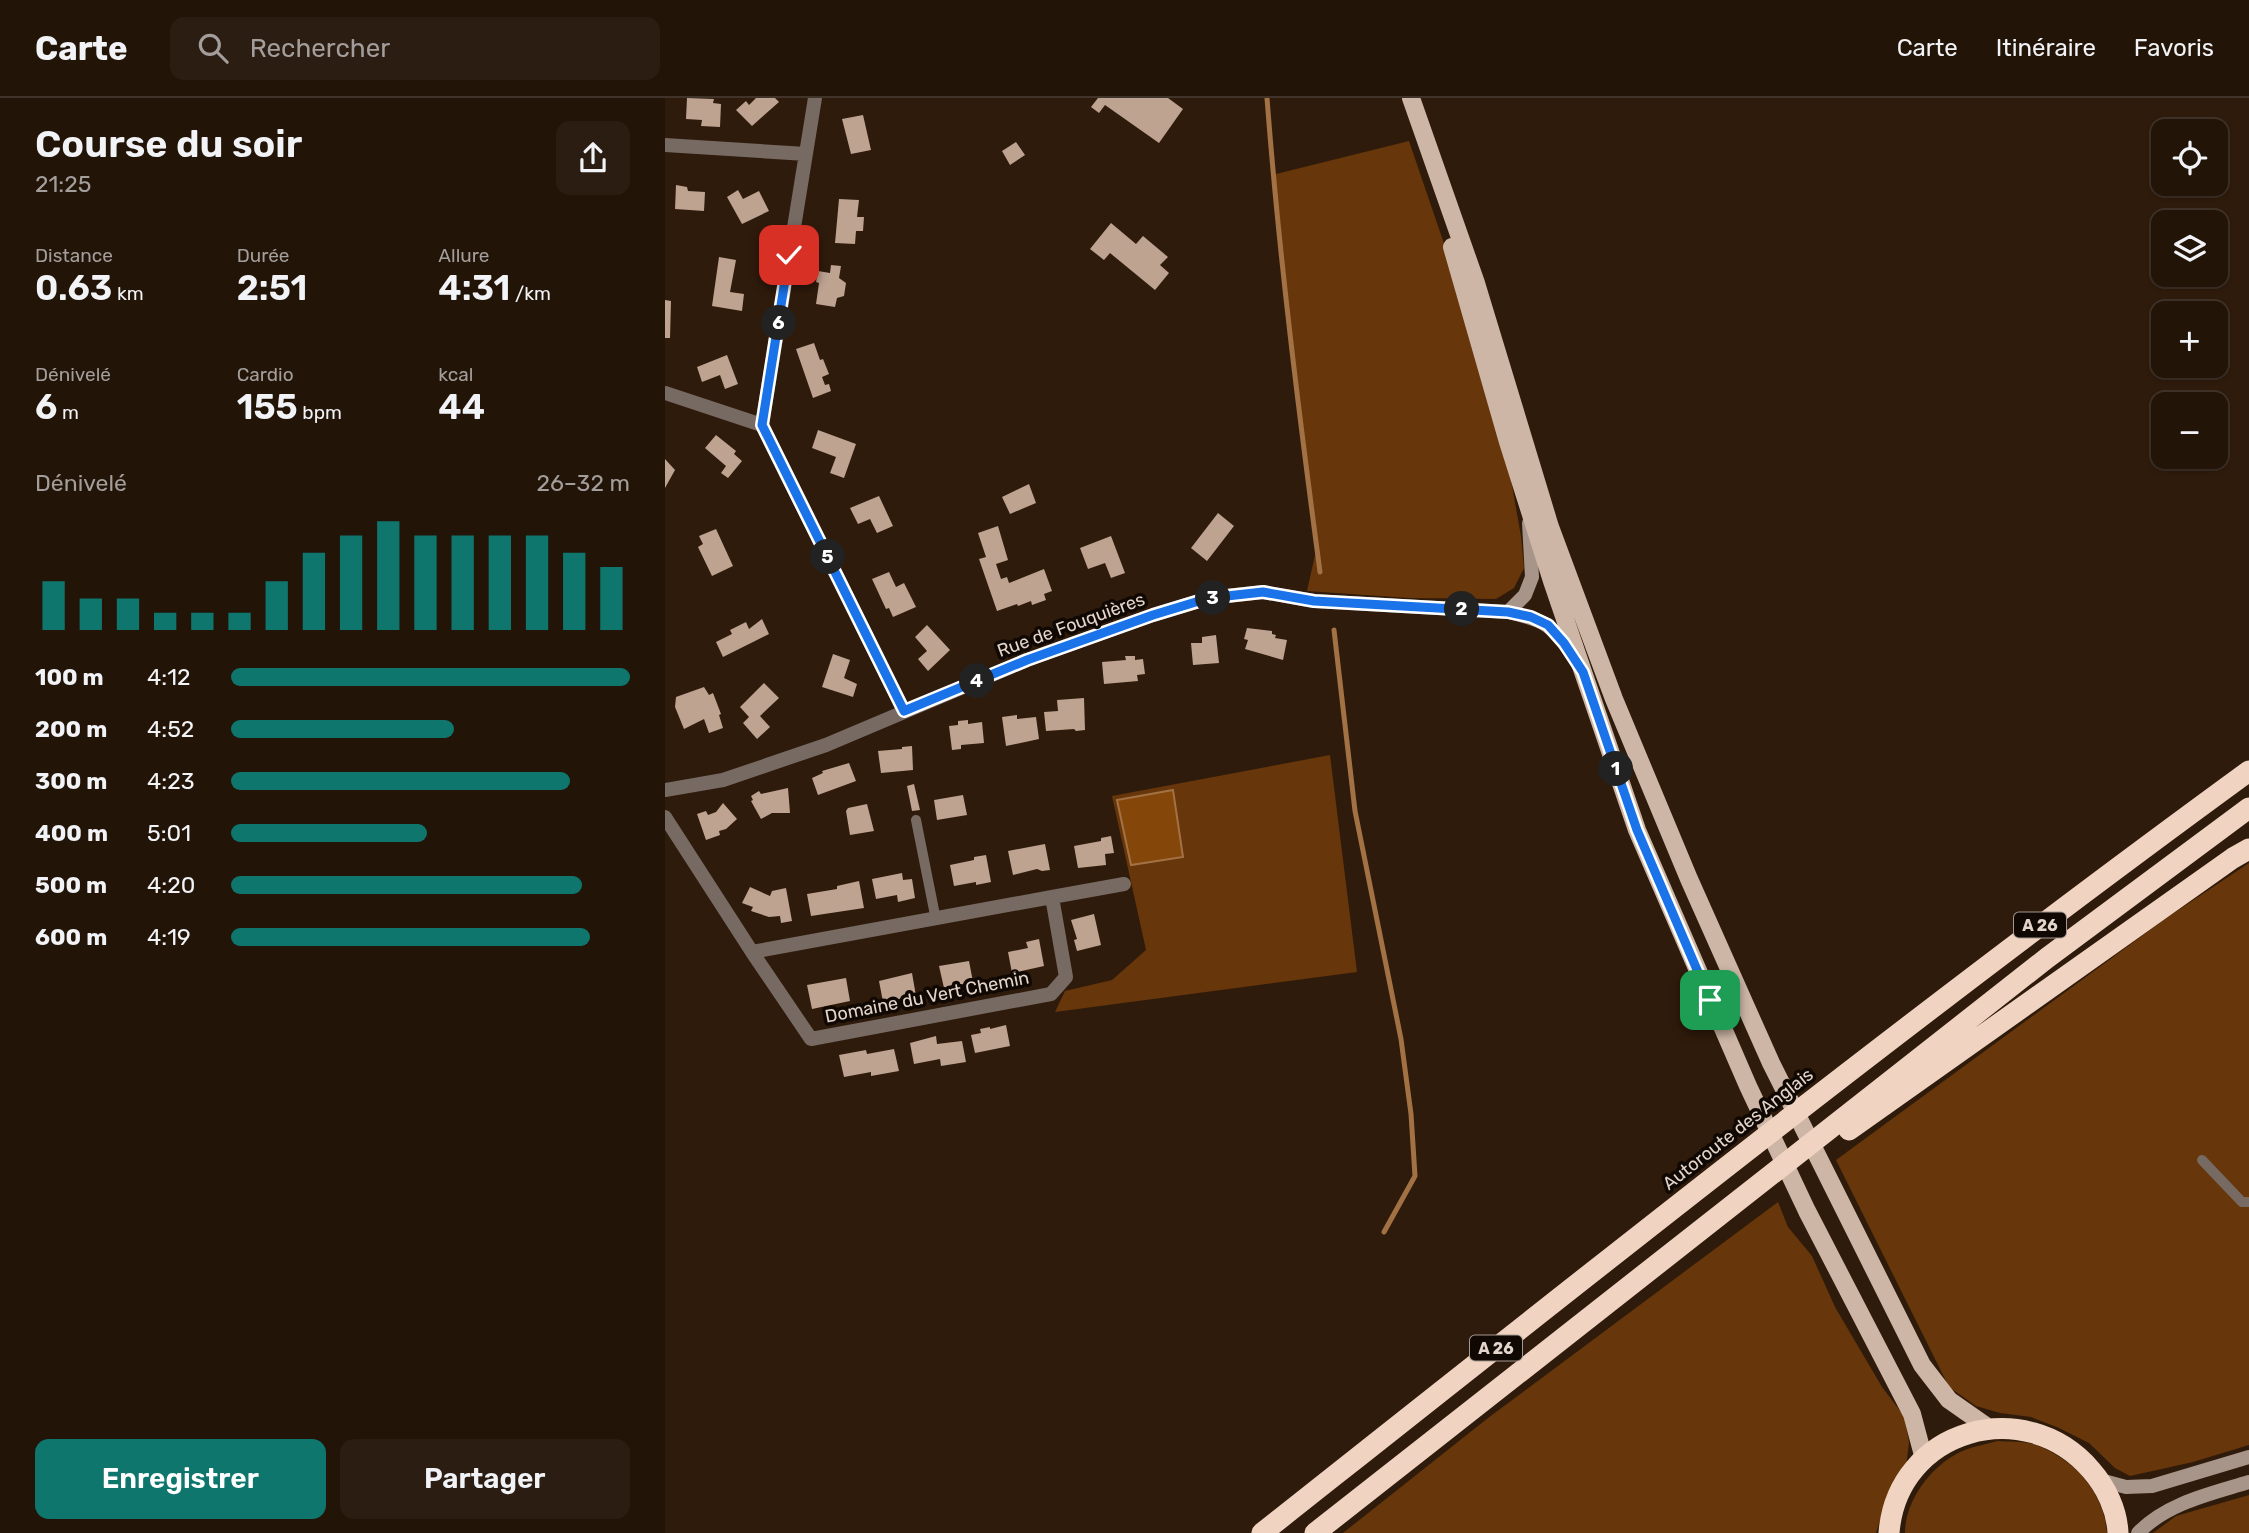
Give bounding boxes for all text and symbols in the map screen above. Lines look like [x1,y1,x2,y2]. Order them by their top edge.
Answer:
search box [170,17,660,80]
text: Carte [35,29,128,68]
icon: search [194,29,232,67]
text: Rechercher [250,33,390,64]
text: Carte [1897,34,1958,62]
text: Itinéraire [1996,34,2096,62]
text: Favoris [2134,34,2214,62]
map controls [2151,119,2228,469]
button: locate [2151,119,2228,196]
text: Course du soir [35,121,302,167]
button: share [556,121,630,195]
text: 21:25 [35,170,91,198]
button: layers [2151,210,2228,287]
pin [759,225,819,285]
icon: check [770,236,808,274]
text: Distance [35,244,113,267]
text: Durée [237,244,290,267]
text: Allure [438,244,489,267]
text: 0.63 [35,267,112,309]
text: 2:51 [237,267,307,309]
text: 4:31 [438,267,510,309]
text: km [112,282,144,305]
text: /km [510,282,551,305]
button: + [2151,301,2228,378]
pin: 6 [761,306,797,341]
text: 6 [772,311,785,334]
text: Dénivelé [35,363,111,386]
text: Cardio [237,363,294,386]
text: kcal [438,363,473,386]
text: 6 [35,386,57,428]
text: 155 [237,386,298,428]
text: 44 [438,386,485,428]
button: − [2151,392,2228,469]
text: m [57,401,79,424]
text: bpm [298,401,342,424]
text: Dénivelé [35,469,127,497]
text: 26–32 m [537,469,630,497]
pin: 5 [811,540,845,574]
text: 5 [821,545,834,568]
pin: 3 [1195,580,1231,616]
text: 3 [1206,586,1219,609]
street label: Rue de Fouquières [994,588,1148,662]
pin: 2 [1445,592,1479,626]
text: 2 [1455,597,1468,620]
text: 100 m [35,663,104,691]
text: 4:12 [147,663,191,691]
pin: 4 [959,664,995,698]
text: 4 [970,669,983,692]
text: 200 m [35,715,107,743]
text: 4:52 [147,715,194,743]
pin: 1 [1599,752,1633,786]
text: 1 [1611,757,1620,780]
text: 300 m [35,767,107,795]
text: 4:23 [147,767,195,795]
text: 400 m [35,819,108,847]
text: 5:01 [147,819,191,847]
text: 500 m [35,871,107,899]
text: 4:20 [147,871,195,899]
road number: A 26 [2014,912,2066,938]
text: 600 m [35,923,107,951]
text: 4:19 [147,923,191,951]
street label: Domaine du Vert Chemin [823,966,1031,1028]
pin [1680,970,1740,1030]
icon: arrive [1691,981,1729,1019]
street label: Autoroute des Anglais [1658,1063,1818,1195]
road number: A 26 [1470,1336,1522,1360]
button: Enregistrer [35,1439,326,1519]
button: Partager [340,1439,630,1519]

